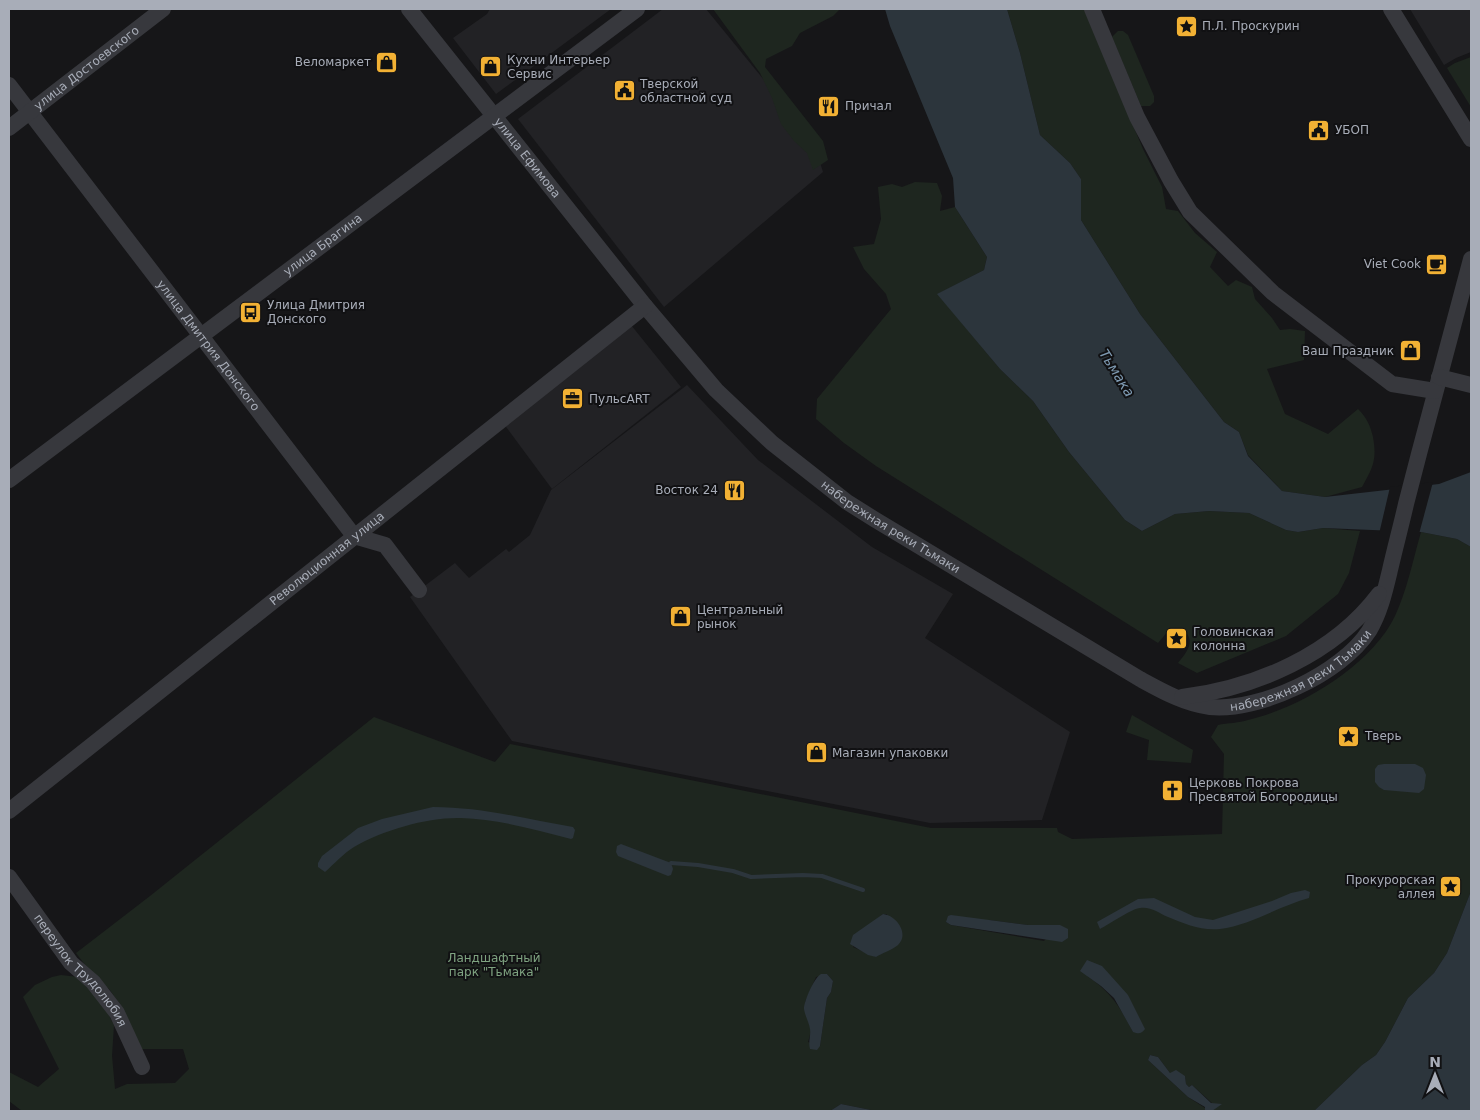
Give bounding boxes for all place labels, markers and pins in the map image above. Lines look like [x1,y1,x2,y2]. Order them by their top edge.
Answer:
place icon: П.Л. Проскурин [1174,14,1198,38]
place label: П.Л. Проскурин [1202,19,1300,33]
shop icon: Веломаркет [375,50,399,74]
place label: Кухни Интерьер Сервис [507,53,610,81]
place label: Веломаркет [295,55,371,69]
shop icon: Кухни Интерьер Сервис [479,55,503,79]
place label: Тверской областной суд [639,77,732,105]
public building icon: Тверской областной суд [612,79,636,103]
restaurant icon: Причал [817,94,841,118]
place label: Причал [845,99,892,113]
public building icon: УБОП [1307,118,1331,142]
place label: УБОП [1335,123,1369,137]
cafe icon: Viet Cook [1425,252,1449,276]
place label: Viet Cook [1364,257,1421,271]
place label: Улица Дмитрия Донского [267,298,365,326]
bus stop icon: Улица Дмитрия Донского [239,300,263,324]
shop icon: Ваш Праздник [1398,339,1422,363]
place label: Ваш Праздник [1302,344,1394,358]
office icon: ПульсART [561,387,585,411]
place label: ПульсART [589,392,650,406]
restaurant icon: Восток 24 [722,478,746,502]
place label: Восток 24 [655,483,718,497]
place label: Центральный рынок [697,603,783,631]
shop icon: Центральный рынок [669,605,693,629]
place label: Головинская колонна [1193,625,1274,653]
place icon: Головинская колонна [1165,627,1189,651]
place icon: Тверь [1337,724,1361,748]
place label: Тверь [1364,729,1401,743]
shop icon: Магазин упаковки [804,741,828,765]
place label: Магазин упаковки [832,746,948,760]
place label: Церковь Покрова Пресвятой Богородицы [1189,776,1338,804]
church icon: Церковь Покрова Пресвятой Богородицы [1161,778,1185,802]
place label: Прокурорская аллея [1346,873,1435,901]
place icon: Прокурорская аллея [1439,875,1463,899]

